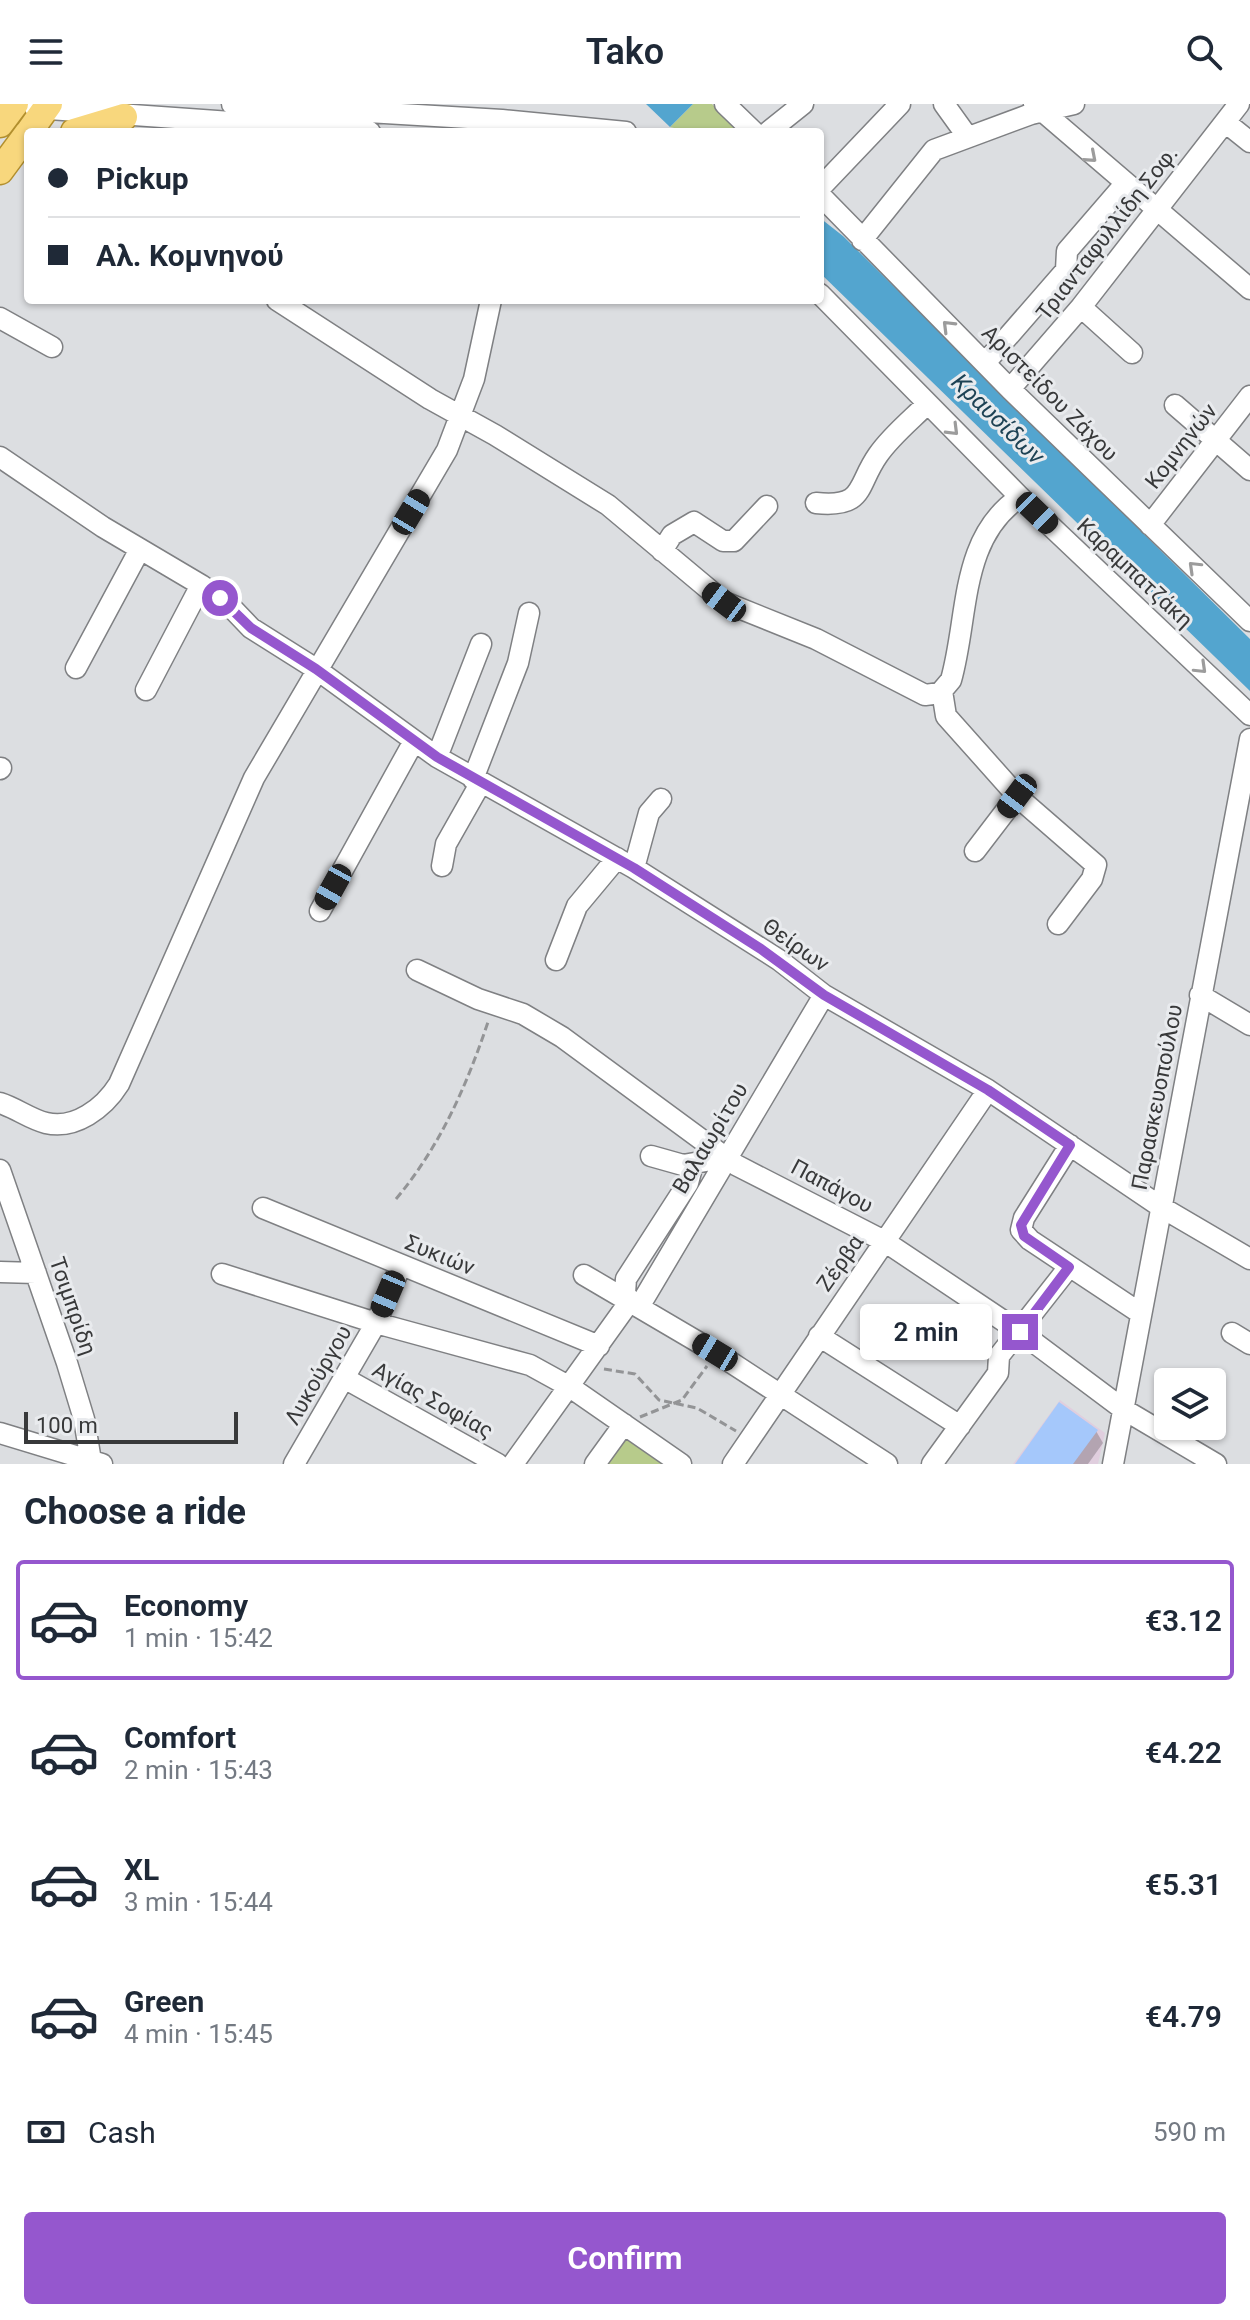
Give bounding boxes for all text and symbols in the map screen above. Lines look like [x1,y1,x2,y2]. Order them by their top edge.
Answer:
icon: menu [24,30,68,74]
icon: search [1182,30,1226,74]
text: Tako [586,31,664,73]
street label: Τριανταφυλλίδη Σοφ. [1031,141,1183,325]
one-way arrow [1082,147,1097,161]
text: Pickup [96,161,189,196]
text: Αλ. Κομνηνού [96,238,284,273]
street label: Αριστείδου Ζάχου [977,320,1123,466]
one-way arrow [943,321,957,335]
water label: Κραυσίδων [946,368,1051,471]
street label: Κομνηνών [1140,398,1222,494]
one-way arrow [944,421,958,435]
car [388,485,434,539]
car [1011,488,1063,538]
street label: Καραμπατζάκη [1072,513,1198,633]
one-way arrow [1189,561,1203,576]
car [698,578,750,626]
route start [202,580,238,616]
one-way arrow [1192,659,1206,674]
car [993,770,1041,822]
car [311,860,355,914]
street label: Θείρων [758,913,834,977]
street label: Παρασκευοπούλου [1127,1002,1187,1192]
street label: Βαλαωρίτου [667,1078,753,1198]
street label: Παπάγου [787,1154,877,1218]
street label: Συκιών [402,1230,479,1280]
street label: Ζέρβα [812,1230,869,1296]
street label: Τσιμπρίδη [45,1254,101,1358]
car [368,1267,408,1321]
callout: 2 min [860,1304,992,1360]
route end [1002,1314,1038,1350]
text: 2 min [893,1317,959,1347]
street label: Λυκούργου [279,1321,357,1429]
car [688,1329,742,1375]
street label: Αγίας Σοφίας [368,1357,498,1443]
map controls [1154,1368,1226,1440]
button: layers [1154,1368,1226,1440]
scale bar [24,1408,238,1444]
text: 100 m [36,1413,98,1438]
text: Choose a ride [24,1491,246,1533]
icon: car [28,1584,100,1656]
text: Economy [124,1588,248,1623]
text: €3.12 [1145,1603,1222,1638]
text: 1 min · 15:42 [124,1623,273,1653]
icon: car [28,1716,100,1788]
text: Comfort [124,1720,236,1755]
text: €4.22 [1145,1735,1222,1770]
text: 2 min · 15:43 [124,1755,273,1785]
icon: car [28,1848,100,1920]
text: XL [124,1852,159,1887]
text: €5.31 [1145,1867,1222,1902]
text: 3 min · 15:44 [124,1887,273,1917]
icon: car [28,1980,100,2052]
text: Green [124,1984,204,2019]
text: €4.79 [1145,1999,1222,2034]
text: 4 min · 15:45 [124,2019,273,2049]
icon: cash [24,2110,68,2154]
text: Cash [88,2115,156,2150]
text: 590 m [1153,2117,1226,2147]
button: Confirm [24,2212,1226,2304]

